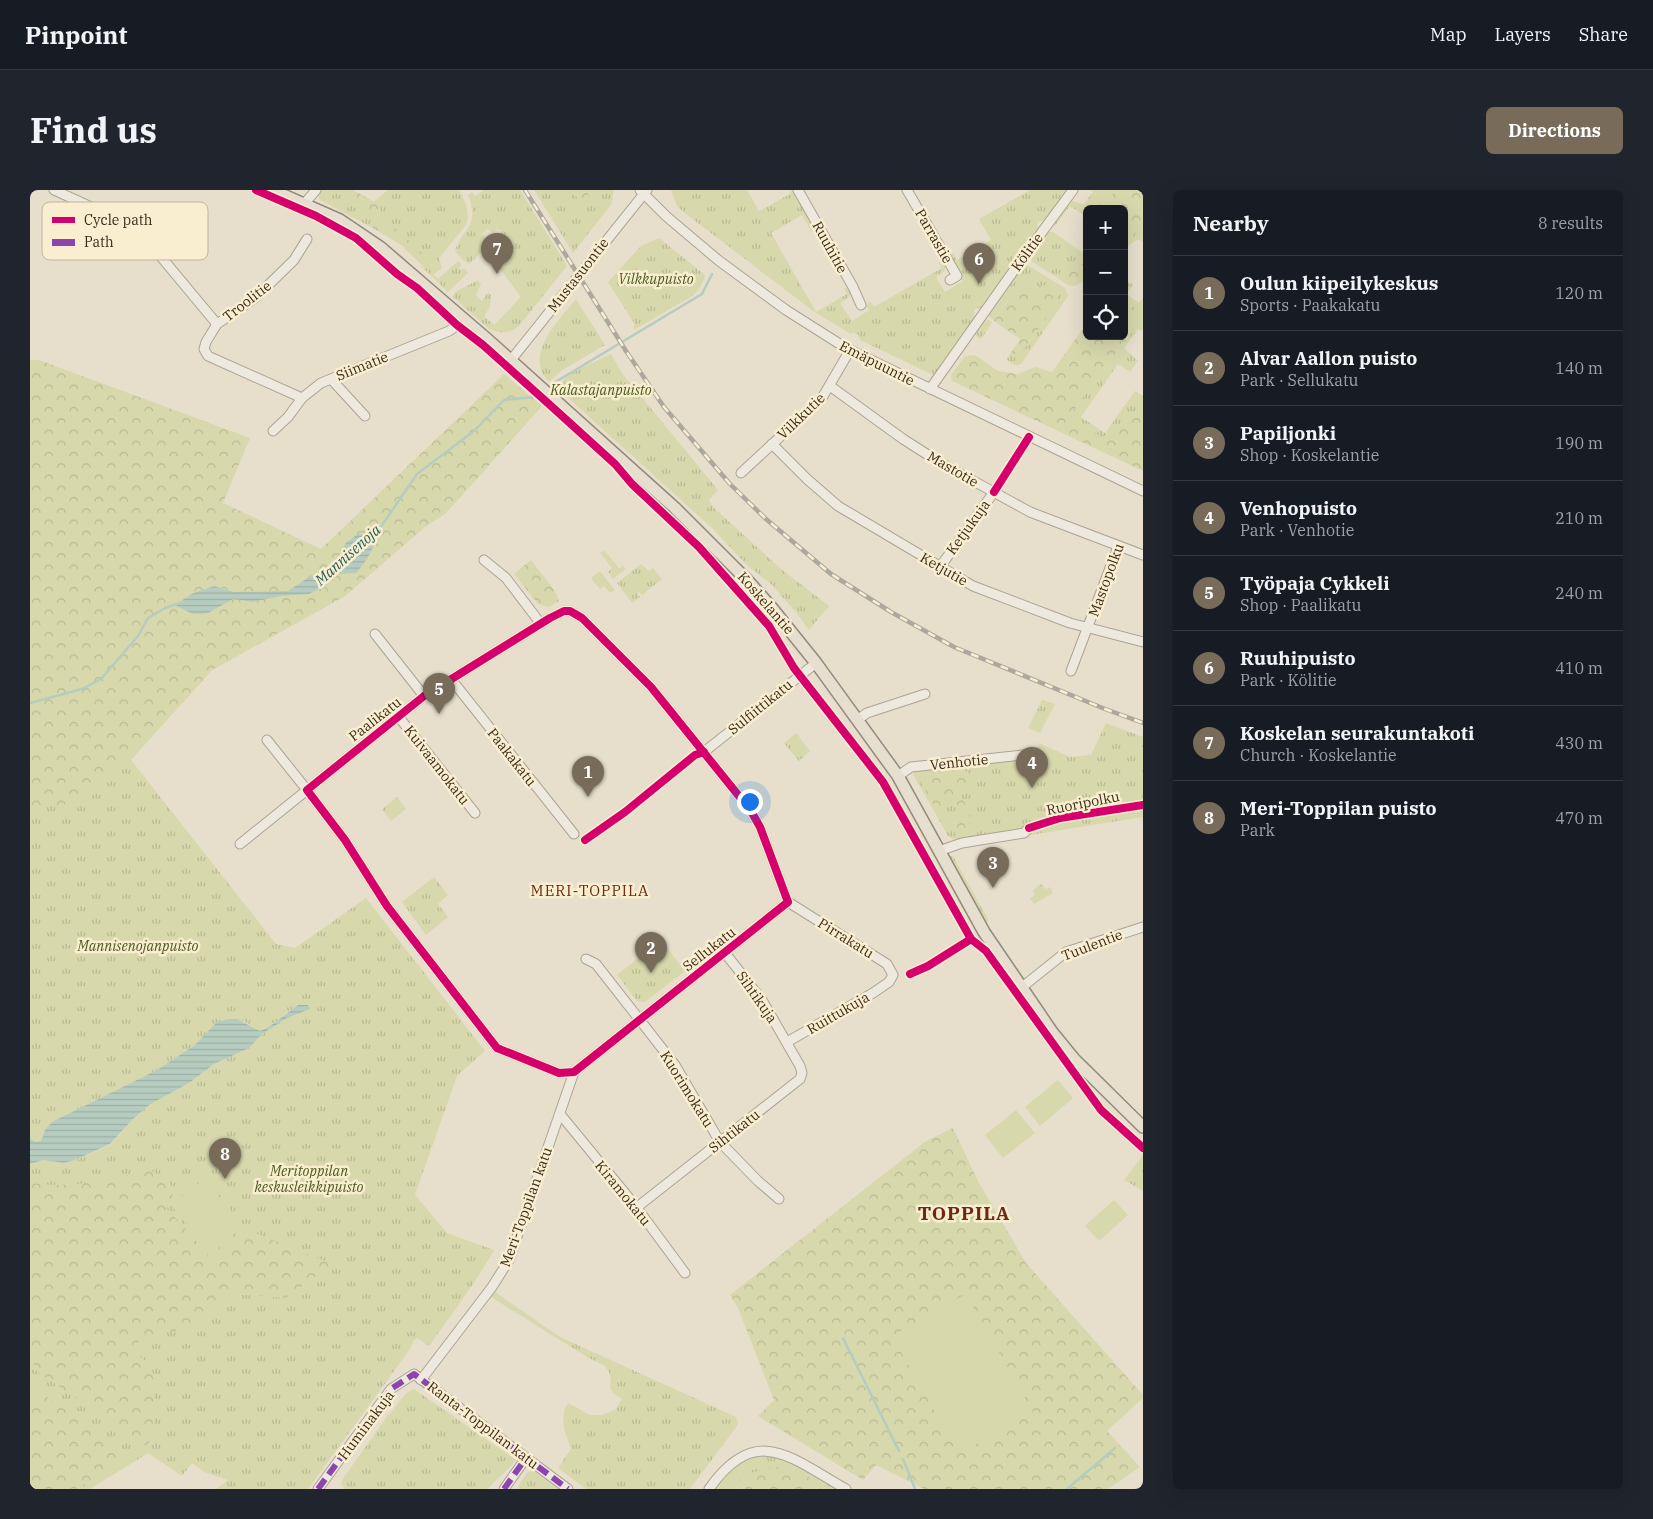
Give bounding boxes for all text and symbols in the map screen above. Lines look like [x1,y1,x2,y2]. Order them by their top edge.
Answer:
text: Pinpoint [25,19,127,51]
text: Map [1430,23,1467,46]
text: Layers [1495,23,1551,46]
text: Share [1579,23,1628,46]
text: Find us [30,107,157,153]
button: Directions [1486,107,1623,154]
legend [42,202,208,260]
map controls [1083,205,1128,340]
button: + [1083,205,1128,250]
street label: Parrastie [911,206,957,266]
text: Nearby [1193,209,1269,237]
text: Cycle path [84,211,153,229]
text: 8 results [1538,213,1603,233]
street label: Ruuhitie [808,218,852,276]
street label: Kölitie [1007,229,1047,275]
text: Path [84,233,114,251]
pin: 7 [481,233,513,274]
street label: Mustasuontie [543,234,613,316]
pin: 6 [963,243,995,284]
button: − [1083,250,1128,295]
park label: Vilkkupuisto [618,270,694,288]
text: Oulun kiipeilykeskus [1240,271,1439,295]
street label: Troolitie [219,277,275,325]
text: 1 [1204,283,1214,303]
text: 120 m [1555,283,1603,303]
button: locate [1083,295,1128,340]
text: Sports · Paakakatu [1240,295,1380,315]
street label: Emäpuuntie [837,336,917,390]
text: Alvar Aallon puisto [1240,346,1417,370]
street label: Siimatie [333,347,391,385]
text: 2 [1204,358,1214,378]
text: 140 m [1555,358,1603,378]
text: Park · Sellukatu [1240,370,1359,390]
park label: Kalastajanpuisto [549,381,652,399]
street label: Vilkkutie [773,389,829,443]
text: Papiljonki [1240,421,1336,445]
text: 3 [1204,433,1214,453]
text: 190 m [1555,433,1603,453]
text: Shop · Koskelantie [1240,445,1379,465]
street label: Mastotie [924,447,982,491]
street label: Ketjukuja [942,496,994,558]
text: Venhopuisto [1240,496,1357,520]
text: 4 [1204,508,1214,528]
text: 210 m [1555,508,1603,528]
water label: Mannisenoja [310,520,385,590]
text: Park · Venhotie [1240,520,1354,540]
street label: Mastopolku [1084,540,1128,619]
street label: Ketjutie [917,548,971,590]
street label: Koskelantie [734,568,798,638]
text: Työpaja Cykkeli [1240,571,1390,595]
text: 5 [1204,583,1214,603]
text: 240 m [1555,583,1603,603]
text: Shop · Paalikatu [1240,595,1361,615]
text: Ruuhipuisto [1240,646,1355,670]
text: 6 [1204,658,1214,678]
text: 410 m [1555,658,1603,678]
text: Park · Kölitie [1240,670,1337,690]
pin: 5 [423,673,455,714]
street label: Sulfiittikatu [724,675,796,738]
street label: Paalikatu [345,693,405,745]
text: Koskelan seurakuntakoti [1240,721,1474,745]
street label: Kuivaamokatu [400,722,474,809]
street label: Paakakatu [484,724,541,790]
text: 7 [1204,733,1214,753]
text: 430 m [1555,733,1603,753]
text: Church · Koskelantie [1240,745,1397,765]
pin: 4 [1016,747,1048,788]
street label: Venhotie [929,750,989,774]
pin: 1 [572,756,604,797]
street label: Ruoripolku [1045,787,1121,819]
your location [737,789,763,815]
text: Meri-Toppilan puisto [1240,796,1437,820]
text: 8 [1204,808,1214,828]
text: 470 m [1555,808,1603,828]
text: Park [1240,820,1275,840]
pin: 3 [977,847,1009,888]
district label: MERI-TOPPILA [531,881,649,900]
street label: Pirrakatu [815,914,878,962]
street label: Sellukatu [679,923,739,975]
street label: Tuulentie [1059,925,1125,965]
pin: 2 [635,932,667,973]
park label: Mannisenojanpuisto [76,937,199,955]
street label: Sihtikuja [733,968,782,1027]
street label: Ruittukuja [803,988,873,1038]
street label: Kuorimokatu [656,1047,718,1131]
street label: Sihtikatu [705,1105,763,1157]
pin: 8 [209,1138,241,1179]
street label: Meri-Toppilan katu [496,1144,556,1269]
street label: Kiramokatu [591,1157,655,1229]
park label: Meritoppilan keskusleikkipuisto [254,1162,364,1196]
district label: TOPPILA [918,1201,1010,1225]
street label: Ranta-Toppilan katu [424,1377,542,1473]
street label: Huminakuja [334,1386,398,1463]

